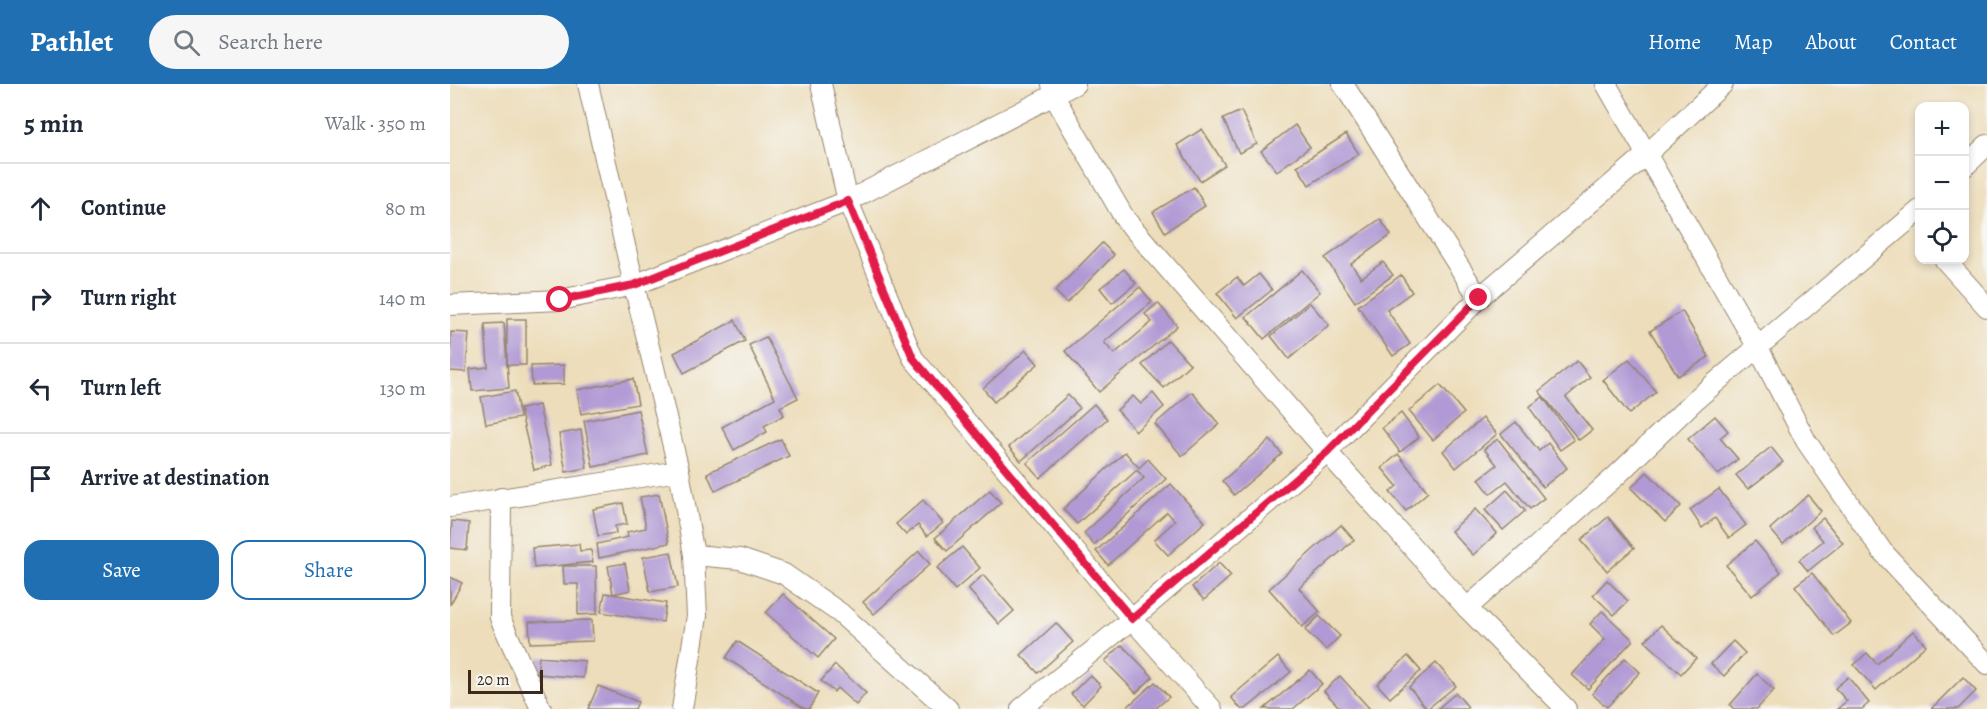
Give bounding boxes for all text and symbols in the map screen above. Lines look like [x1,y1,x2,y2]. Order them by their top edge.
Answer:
search box [149,15,569,69]
text: Pathlet [30,23,113,61]
icon: search [170,26,203,59]
text: Search here [218,27,323,57]
text: Home [1648,28,1701,56]
text: Map [1734,28,1772,56]
text: About [1805,28,1857,56]
text: Contact [1890,28,1957,56]
map controls [1915,102,1969,264]
button: + [1915,102,1969,156]
text: 5 min [24,106,84,141]
text: Walk · 350 m [325,110,426,137]
button: − [1915,156,1969,210]
icon: ahead [24,192,57,225]
text: Continue [81,193,166,223]
text: 80 m [385,195,426,222]
button: locate [1915,210,1969,264]
icon: right [24,282,57,315]
text: Turn right [81,283,177,313]
route end [1465,284,1491,310]
text: 140 m [379,285,426,312]
route start [546,286,572,312]
icon: left [24,372,57,405]
text: Turn left [81,373,161,403]
text: 130 m [380,375,426,402]
icon: arrive [24,462,57,495]
text: Arrive at destination [81,463,270,493]
button: Save [24,540,219,600]
button: Share [231,540,426,600]
scale bar [468,667,543,694]
text: 20 m [477,669,510,691]

